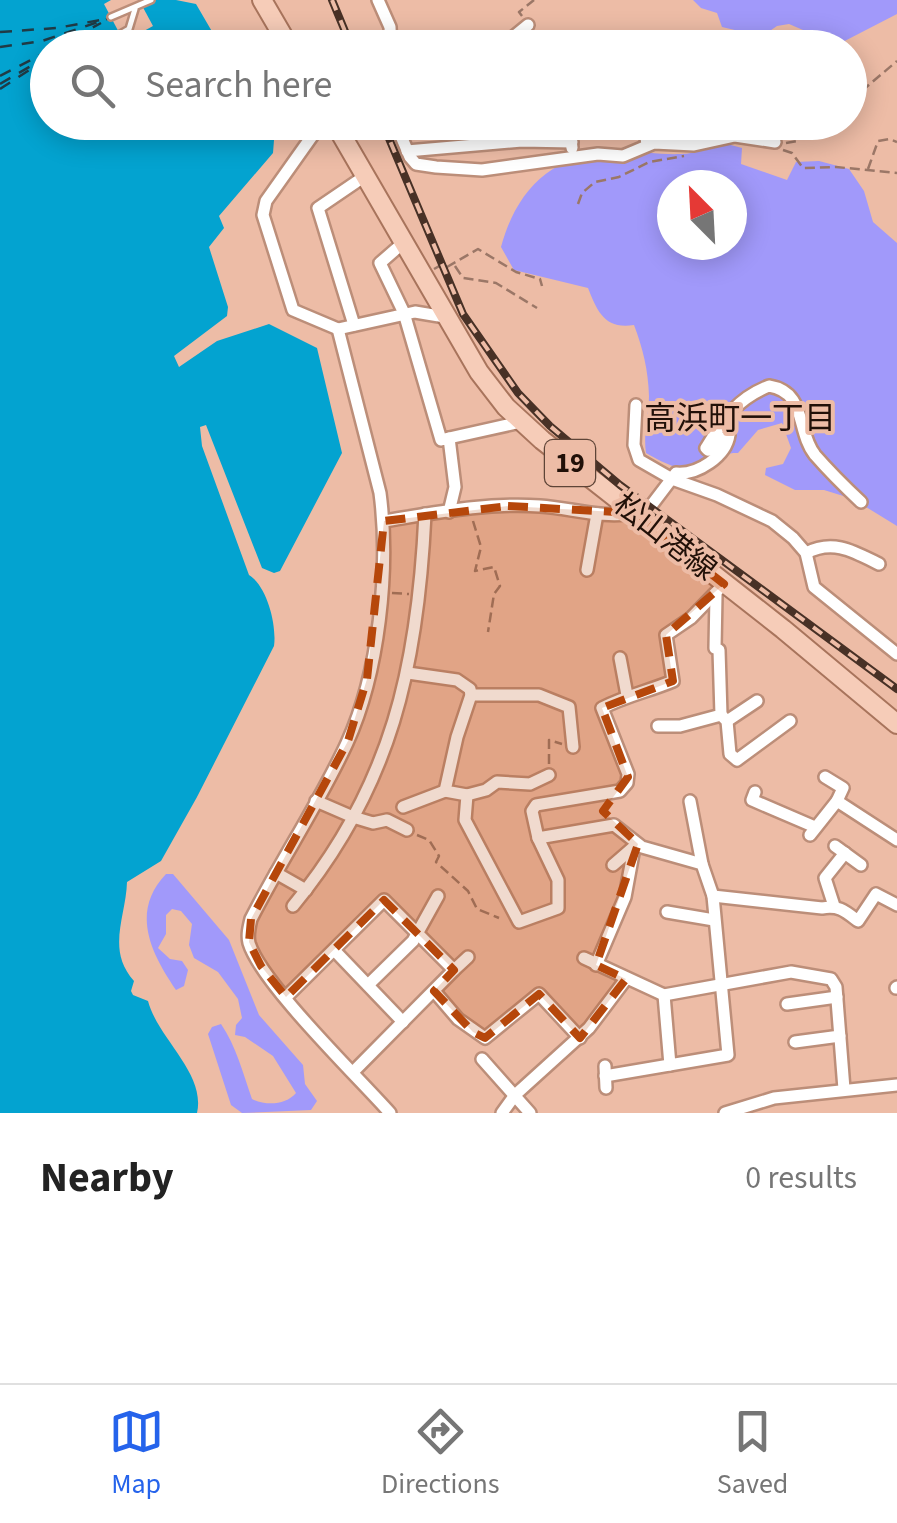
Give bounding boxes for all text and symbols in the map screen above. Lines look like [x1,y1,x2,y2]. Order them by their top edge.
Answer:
search box [30,30,867,140]
icon: search [65,58,120,113]
text: Search here [145,58,332,112]
north arrow [657,170,747,260]
district label: 高浜町一丁目 [644,396,836,442]
road number: 19 [545,440,595,486]
street label: 松山港線 [604,483,726,591]
text: Nearby [40,1148,174,1208]
text: 0 results [745,1155,857,1201]
tab: Map [109,1404,164,1504]
tab: Directions [381,1404,500,1504]
tab: Saved [717,1404,788,1504]

